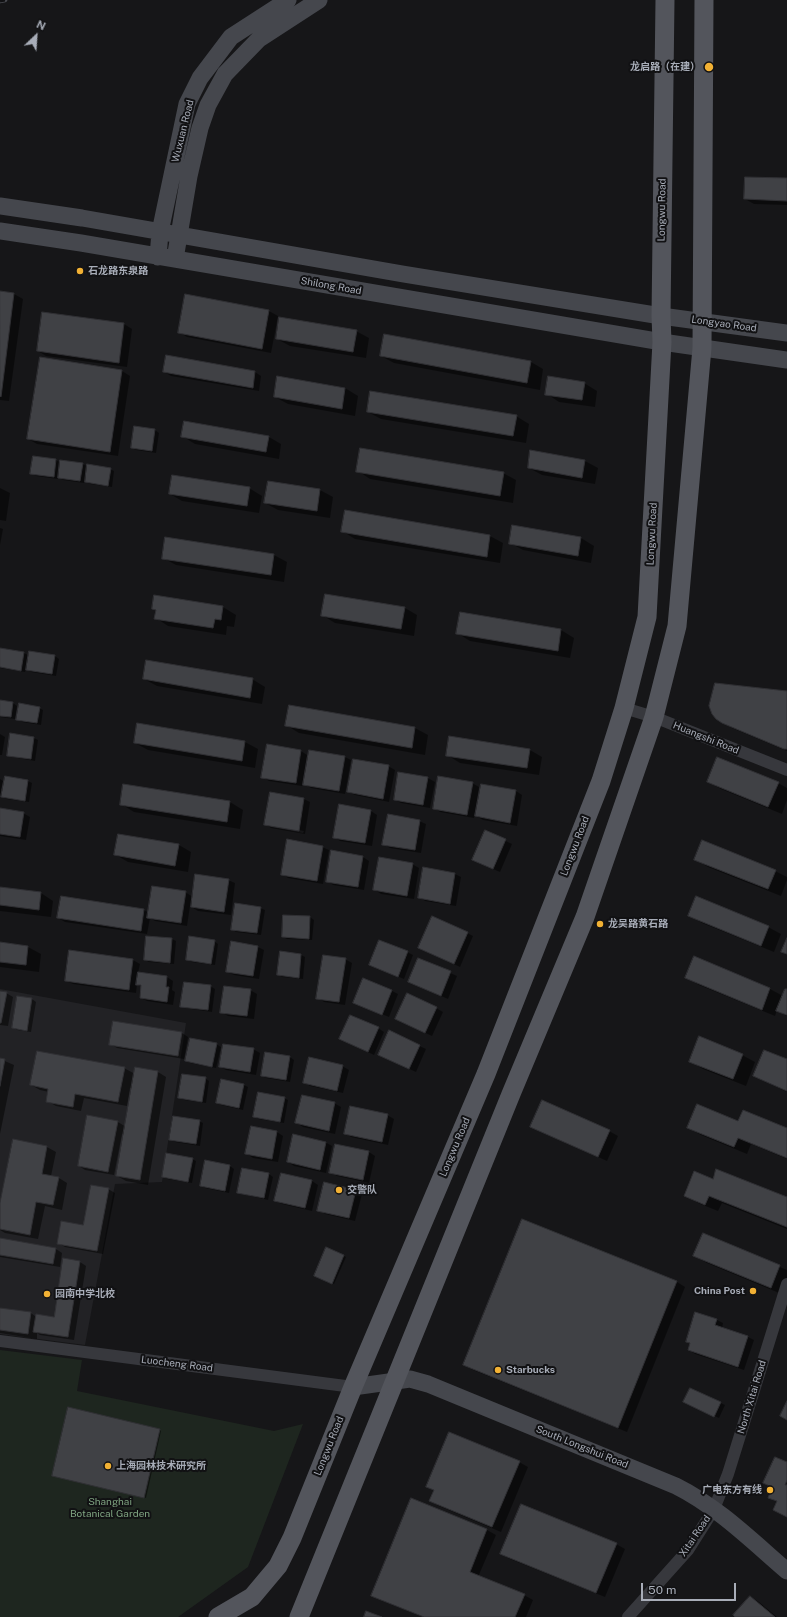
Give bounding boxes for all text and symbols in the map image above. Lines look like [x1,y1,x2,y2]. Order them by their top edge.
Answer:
north arrow [16,16,56,56]
text: N [35,18,48,32]
place label: 龙启路（在建） [630,61,700,73]
marker: 龙启路（在建） [703,61,715,73]
street label: Wuxuan Road [169,98,197,164]
street label: Longwu Road [655,178,669,242]
place label: 石龙路东泉路 [88,265,148,277]
marker: 石龙路东泉路 [75,266,85,276]
street label: Shilong Road [300,275,362,297]
street label: Longyao Road [691,313,757,335]
street label: Longwu Road [644,502,660,566]
street label: Huangshi Road [671,719,741,757]
street label: Longwu Road [558,814,592,878]
place label: 龙吴路黄石路 [608,918,668,930]
marker: 龙吴路黄石路 [595,919,605,929]
street label: Longwu Road [437,1116,473,1178]
place label: 交警队 [347,1184,377,1196]
marker: 交警队 [334,1185,344,1195]
place label: China Post [694,1285,745,1297]
marker: China Post [748,1286,758,1296]
place label: 园南中学北校 [55,1288,115,1300]
marker: 园南中学北校 [42,1289,52,1299]
street label: Luocheng Road [140,1354,214,1374]
street label: North Xitai Road [735,1359,769,1435]
place label: Starbucks [506,1364,555,1376]
marker: Starbucks [493,1365,503,1375]
street label: Longwu Road [312,1415,346,1477]
street label: South Longshui Road [534,1423,630,1471]
place label: 上海园林技术研究所 [116,1460,206,1472]
marker: 上海园林技术研究所 [103,1461,113,1471]
place label: 广电东方有线 [702,1484,762,1496]
marker: 广电东方有线 [765,1485,775,1495]
park label: Shanghai Botanical Garden [70,1496,150,1520]
street label: Xitai Road [677,1513,713,1559]
scale bar [643,1575,738,1601]
text: 50 m [648,1583,676,1597]

